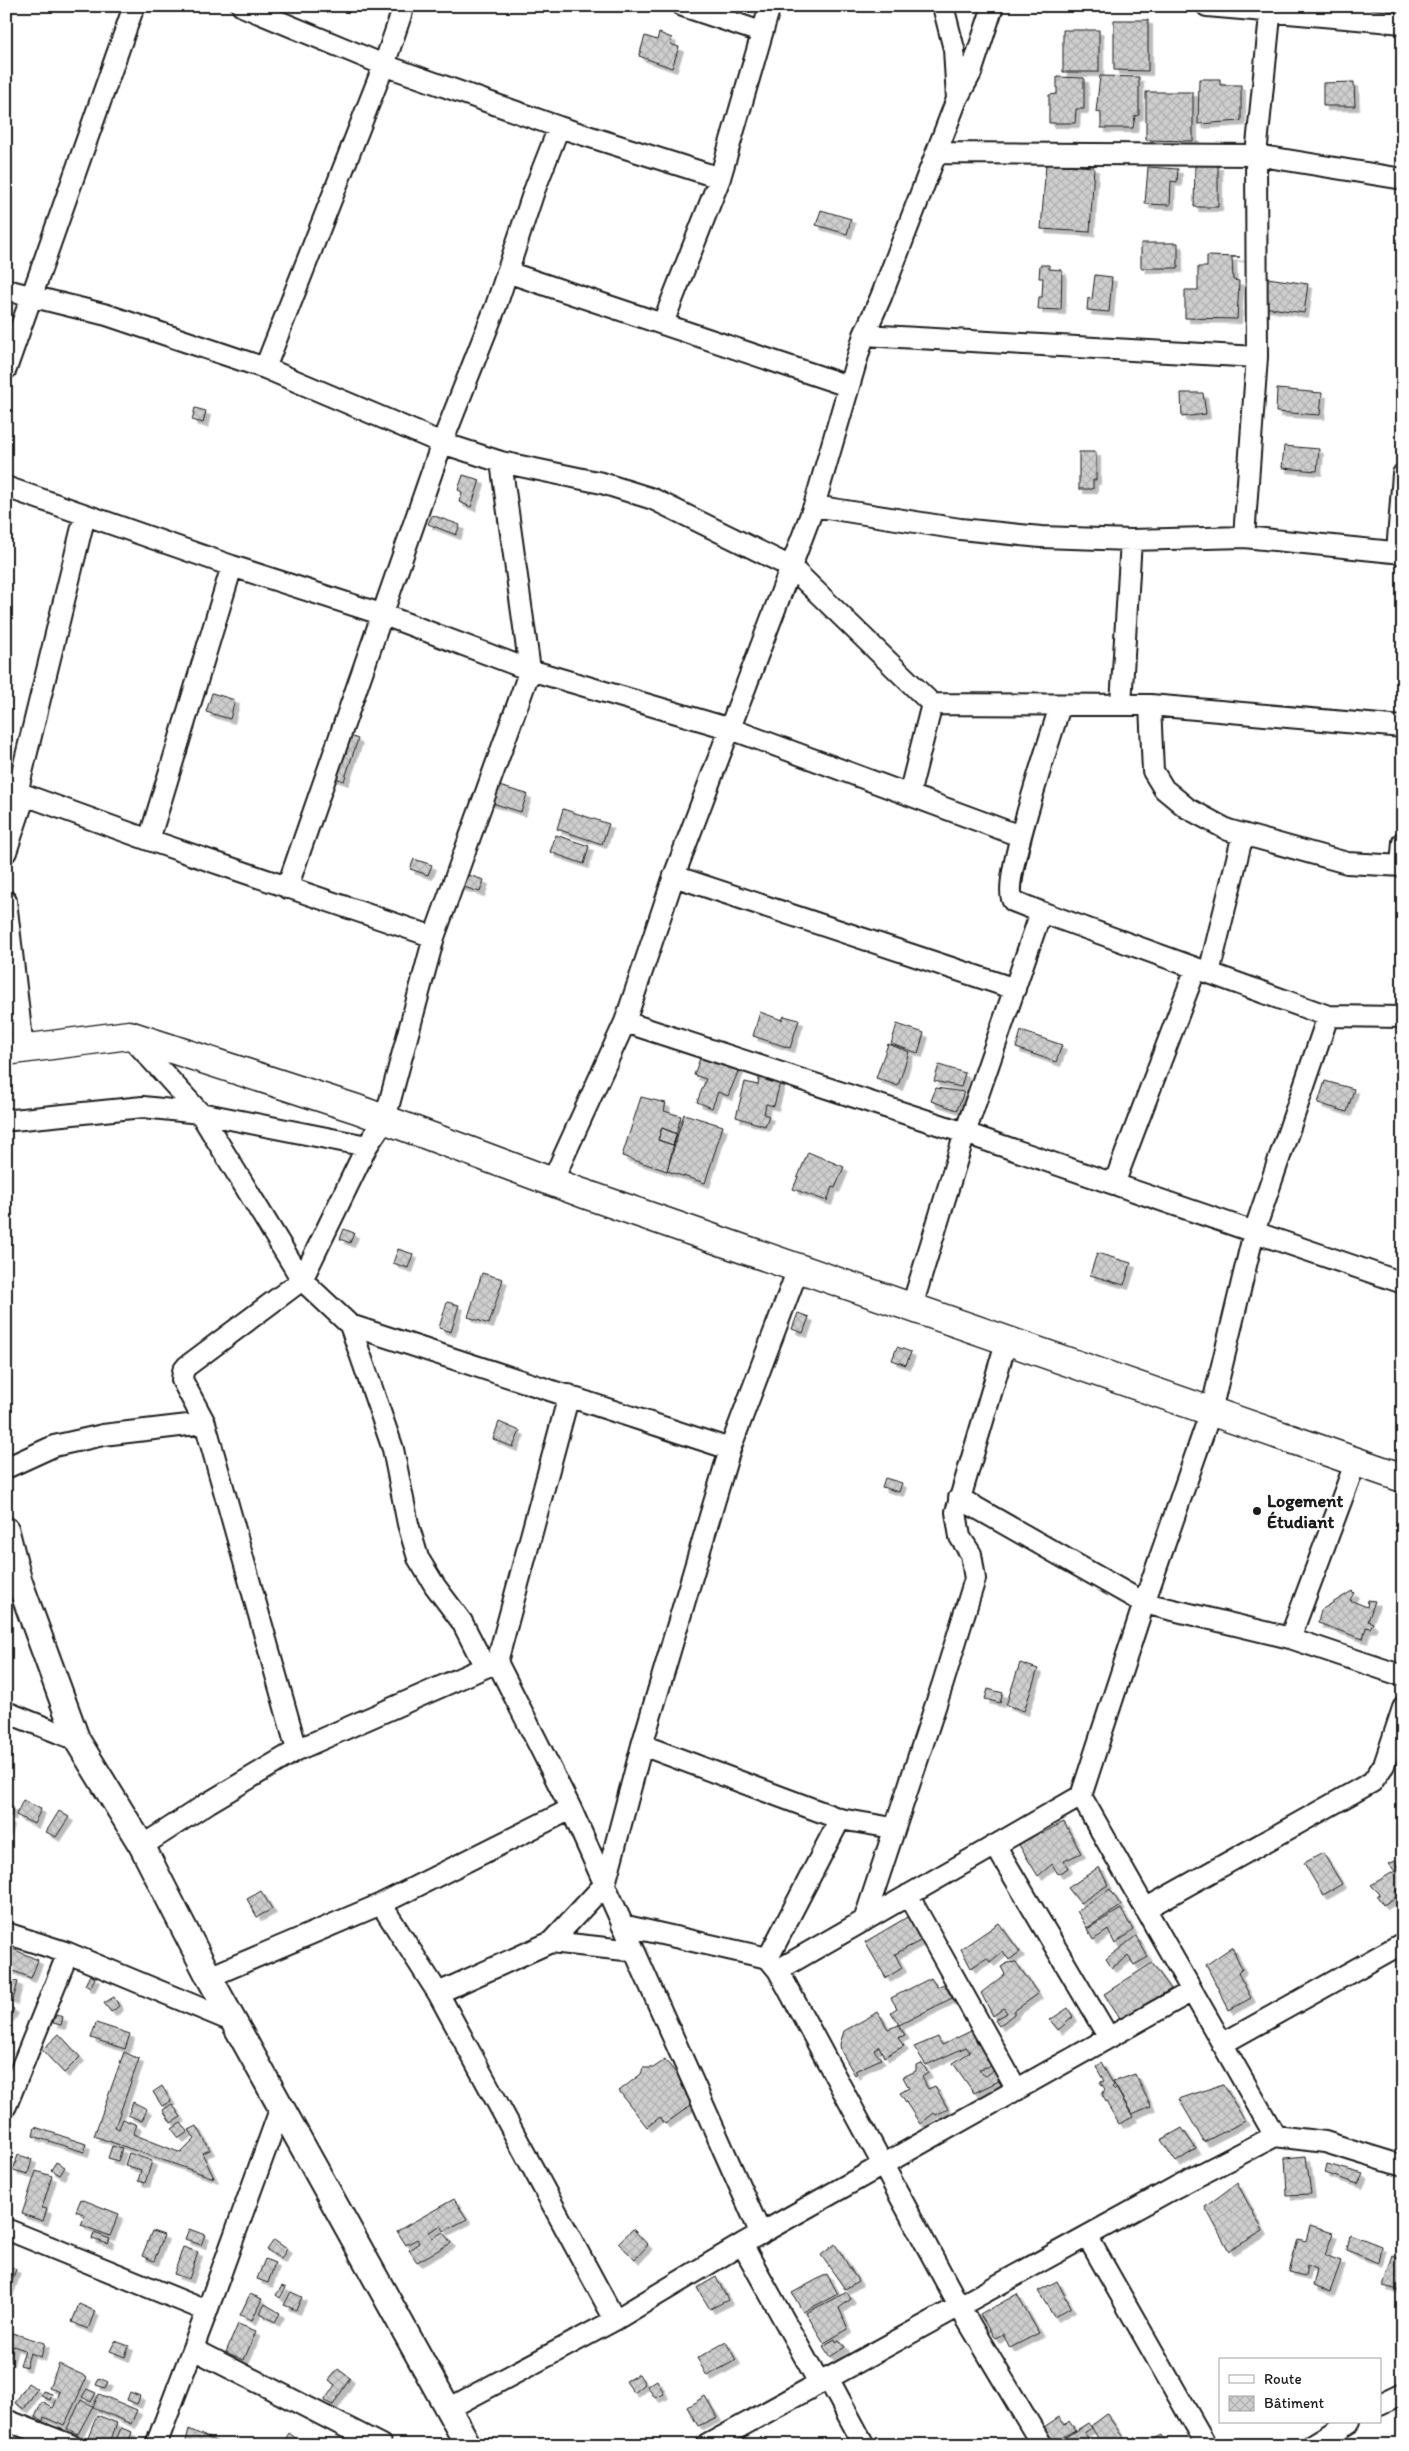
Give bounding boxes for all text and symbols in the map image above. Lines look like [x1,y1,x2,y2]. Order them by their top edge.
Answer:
place label: Logement Étudiant [1267,1490,1343,1533]
marker: Logement Étudiant [1251,1505,1263,1517]
legend [1219,2358,1382,2424]
text: Route [1264,2370,1302,2388]
text: Bâtiment [1264,2394,1325,2412]

